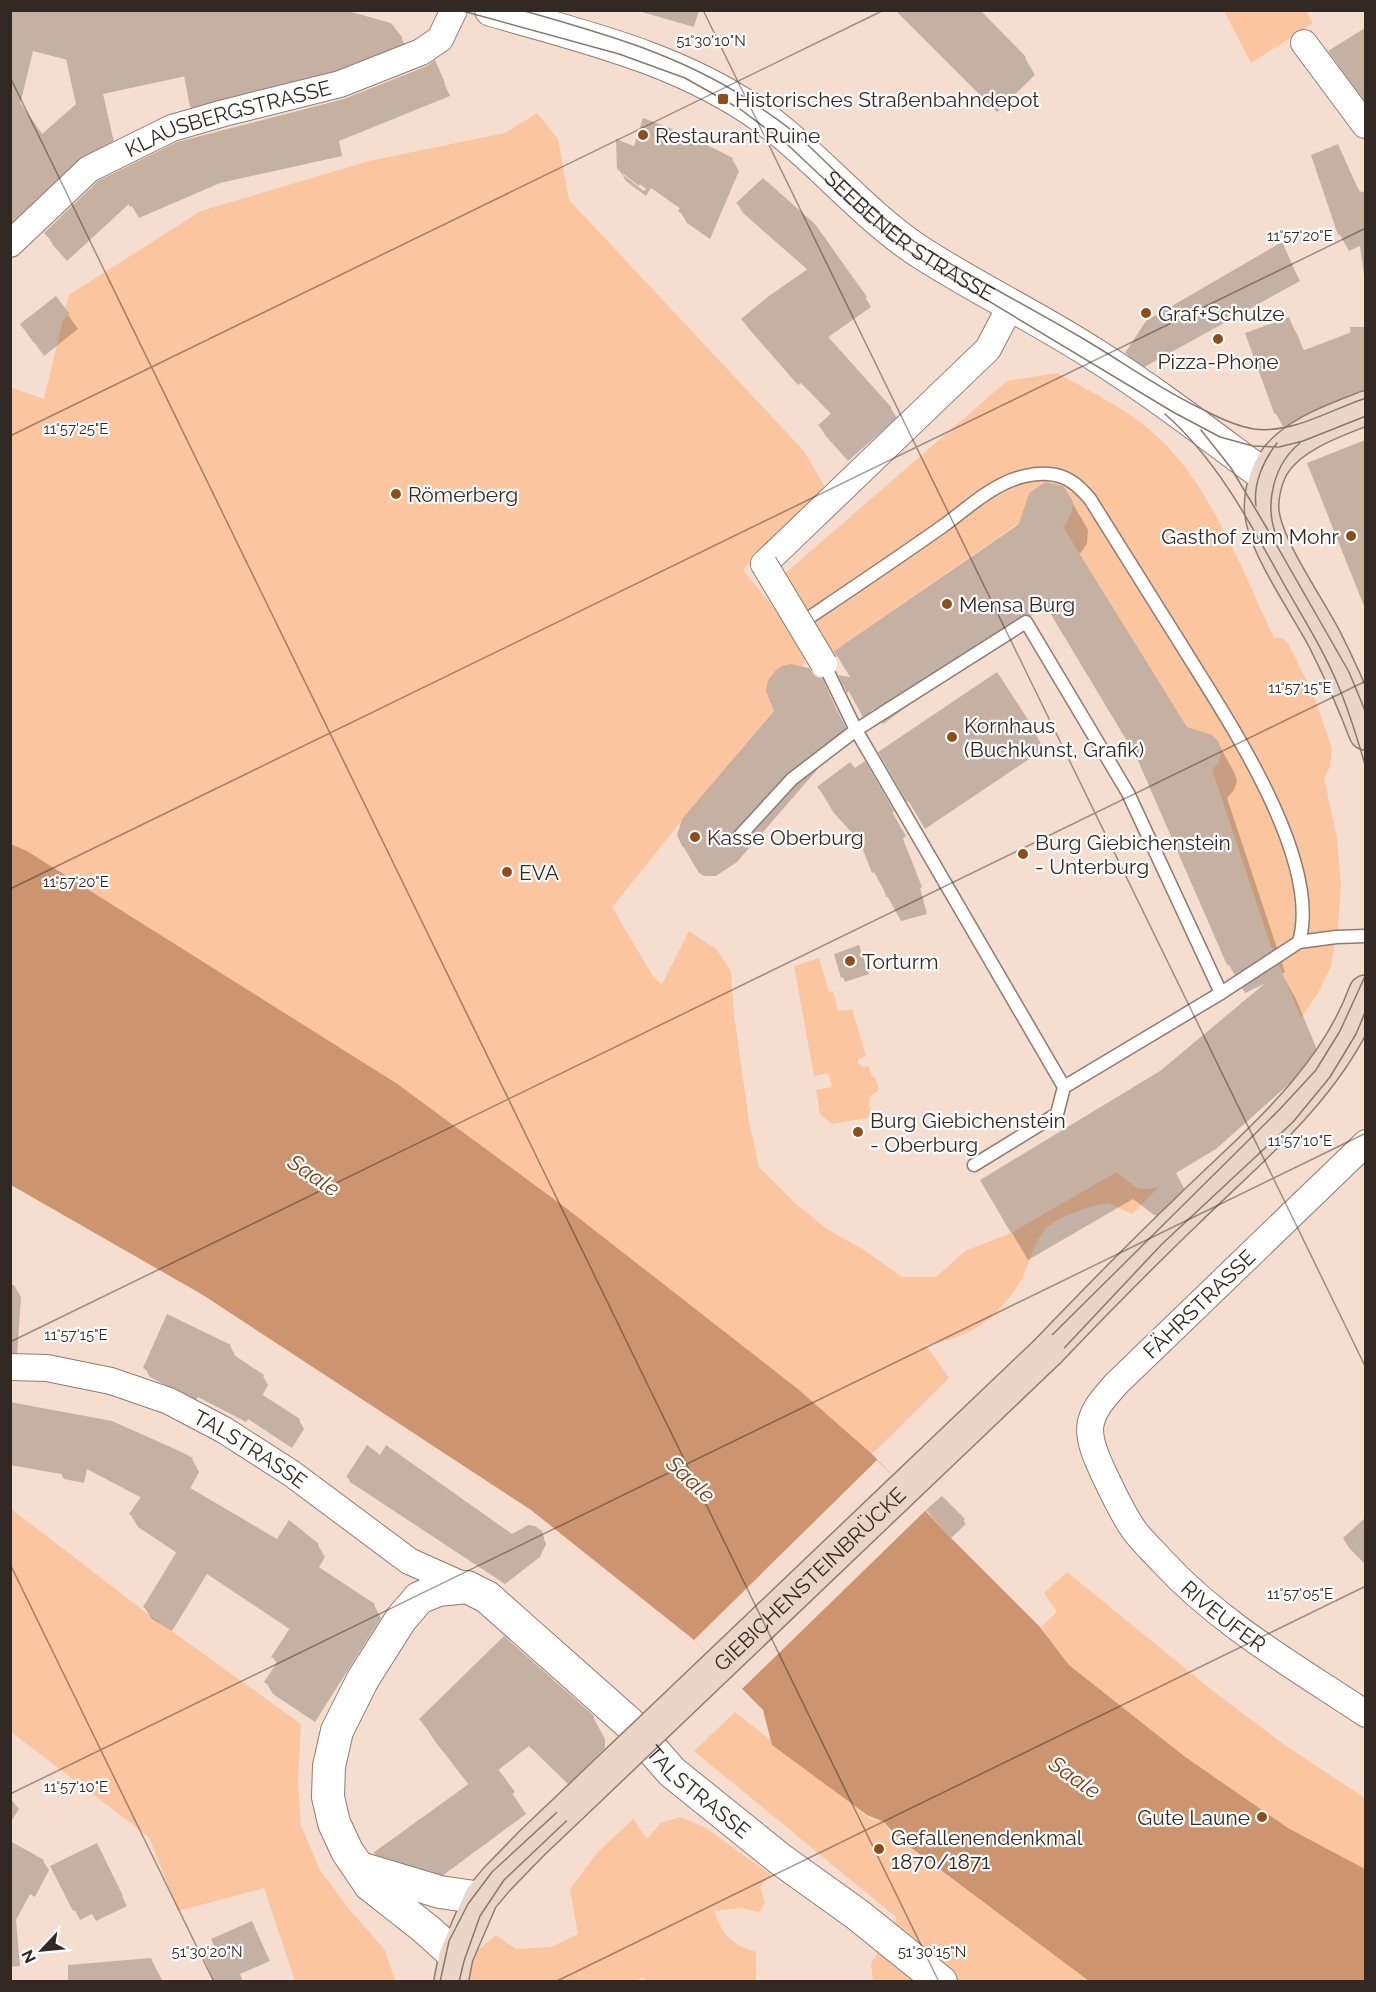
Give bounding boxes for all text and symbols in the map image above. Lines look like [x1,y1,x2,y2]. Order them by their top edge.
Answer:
text: 51°30'10"N [676,32,746,50]
street label: KLAUSBERGSTRASSE [121,74,334,162]
place label: Historisches Straßenbahndepot [735,87,1039,112]
marker: Historisches Straßenbahndepot [716,92,730,106]
place label: Restaurant Ruine [655,123,820,148]
marker: Restaurant Ruine [636,128,650,142]
street label: SEEBENER STRASSE [820,165,999,306]
text: 11°57'20"E [1267,227,1333,245]
place label: Graf+Schulze [1158,301,1285,326]
marker: Graf+Schulze [1139,306,1153,320]
marker: Pizza-Phone [1211,332,1225,346]
place label: Pizza-Phone [1158,349,1278,374]
text: 11°57'25"E [44,420,108,438]
place label: Römerberg [408,482,518,507]
marker: Römerberg [389,487,403,501]
place label: Gasthof zum Mohr [1161,524,1340,549]
marker: Gasthof zum Mohr [1344,529,1358,543]
place label: Mensa Burg [959,592,1075,617]
marker: Mensa Burg [940,597,954,611]
text: 11°57'15"E [1268,679,1332,697]
place label: Kornhaus (Buchkunst, Grafik) [964,713,1144,762]
marker: Kornhaus (Buchkunst, Grafik) [945,730,959,744]
place label: Kasse Oberburg [707,825,864,850]
marker: Kasse Oberburg [688,830,702,844]
place label: Burg Giebichenstein - Unterburg [1035,830,1231,879]
marker: Burg Giebichenstein - Unterburg [1016,847,1030,861]
place label: EVA [519,860,559,885]
marker: EVA [500,865,514,879]
text: 11°57'20"E [43,873,109,891]
place label: Torturm [862,949,939,974]
marker: Torturm [843,954,857,968]
place label: Burg Giebichenstein - Oberburg [870,1108,1066,1157]
marker: Burg Giebichenstein - Oberburg [851,1125,865,1139]
text: 11°57'10"E [1268,1132,1332,1150]
water label: Saale [282,1148,345,1202]
street label: FÄHRSTRASSE [1138,1244,1260,1364]
text: 11°57'15"E [44,1326,108,1344]
street label: TALSTRASSE [189,1404,312,1493]
water label: Saale [661,1449,721,1508]
street label: GIEBICHENSTEINBRÜCKE [708,1481,910,1676]
street label: RIVEUFER [1176,1575,1271,1657]
text: 11°57'05"E [1267,1585,1333,1603]
street label: TALSTRASSE [642,1740,756,1843]
water label: Saale [1044,1750,1106,1804]
text: 11°57'10"E [44,1778,108,1796]
place label: Gute Laune [1137,1805,1250,1830]
marker: Gute Laune [1255,1810,1269,1824]
place label: Gefallenendenkmal 1870/1871 [891,1825,1083,1874]
marker: Gefallenendenkmal 1870/1871 [872,1842,886,1856]
north arrow [12,1920,72,1980]
text: 51°30'20"N [172,1943,242,1961]
text: 51°30'15"N [898,1943,966,1961]
text: N [18,1947,40,1966]

